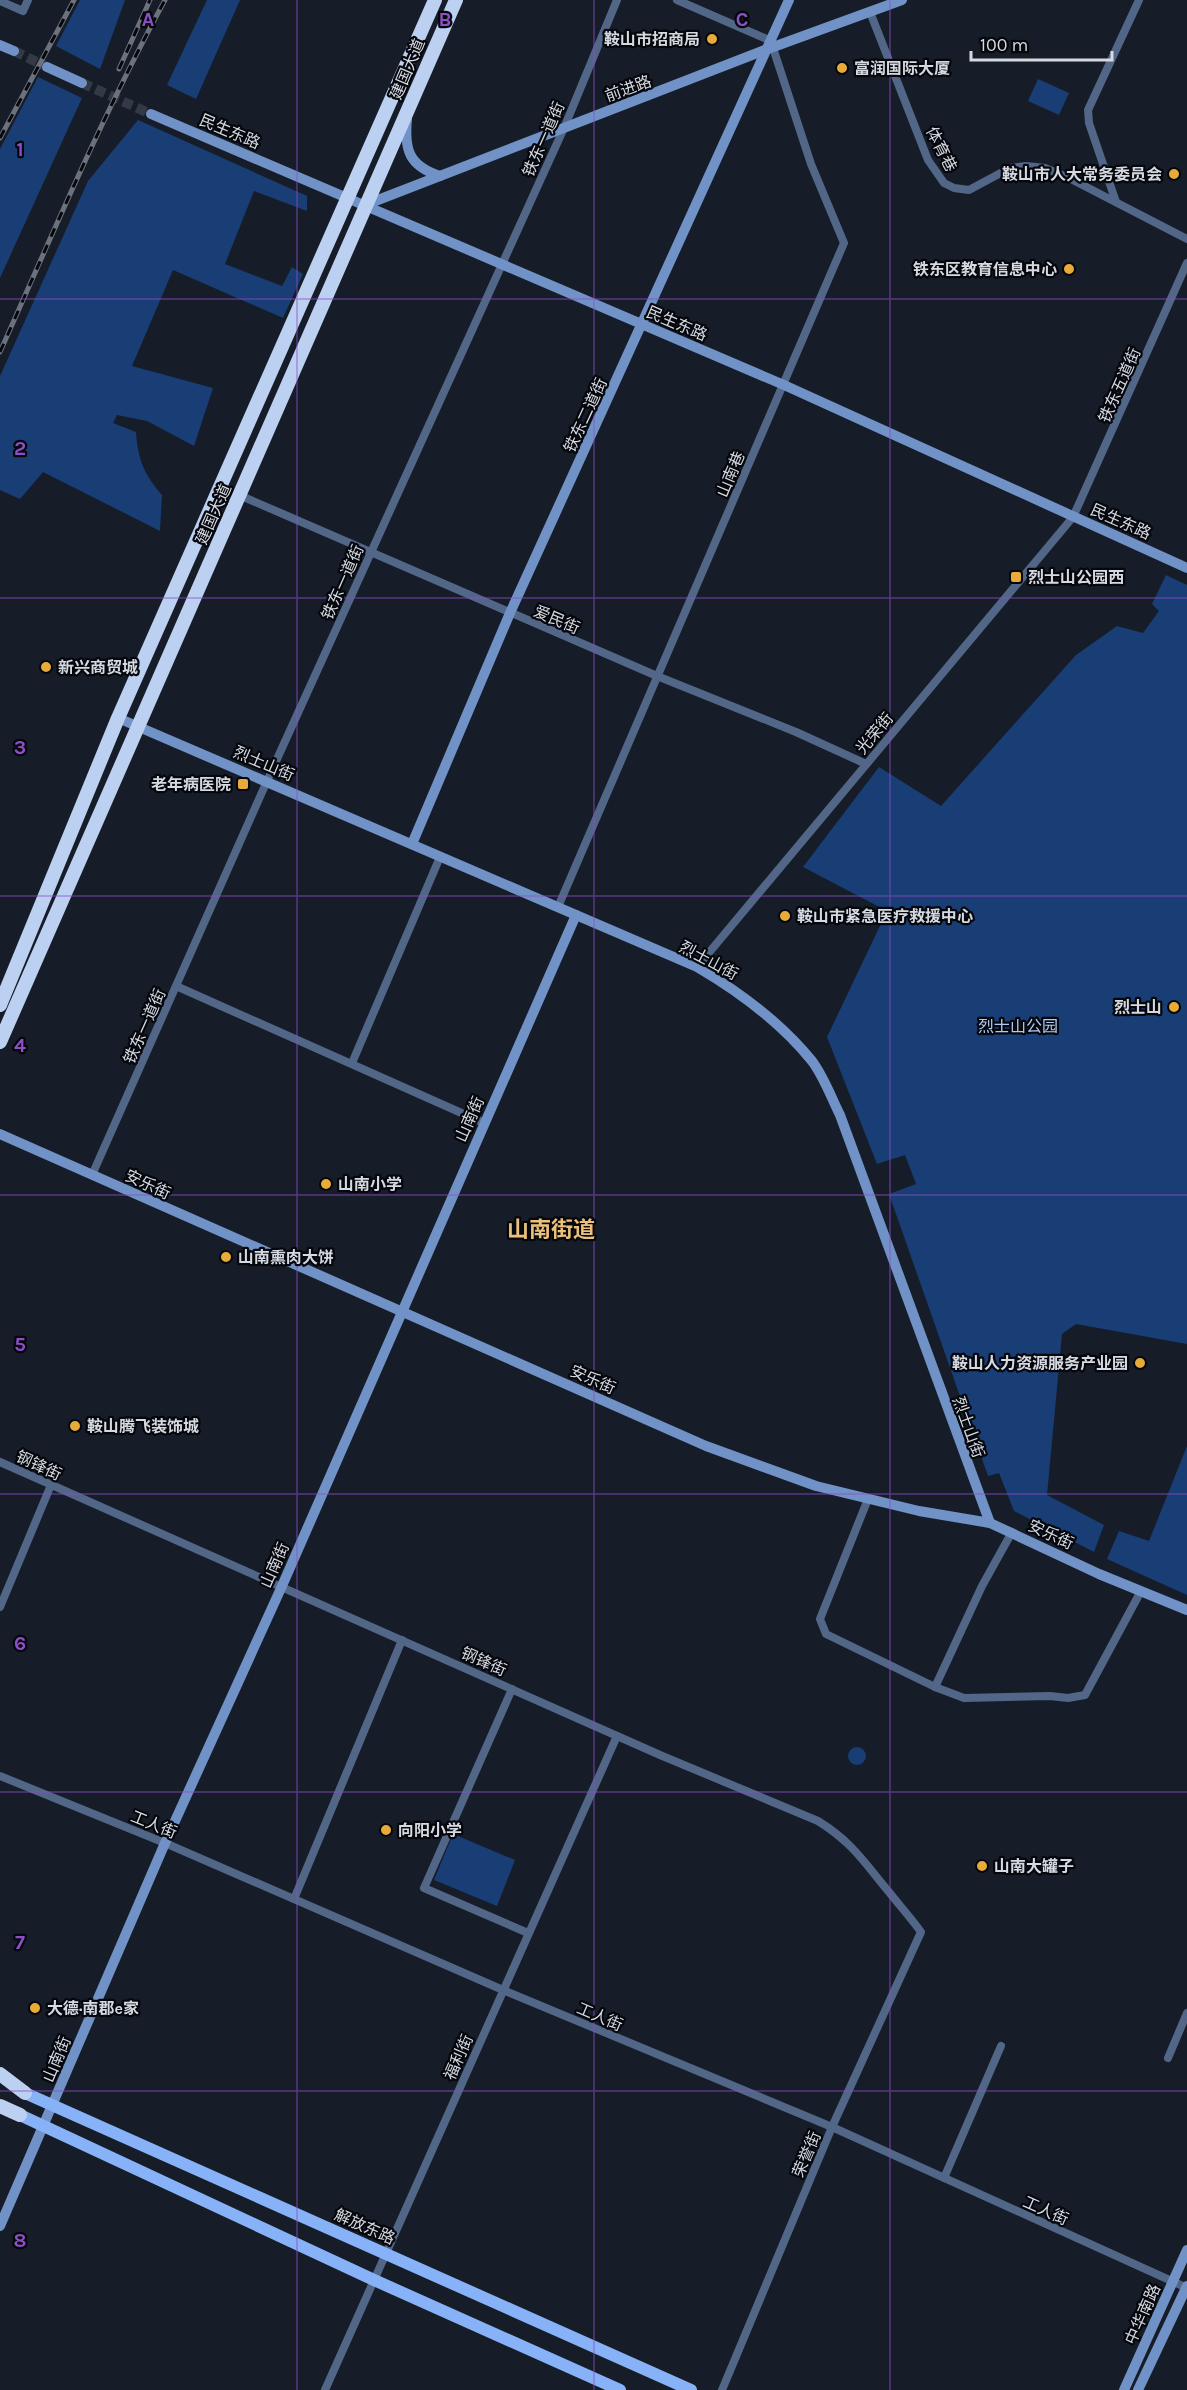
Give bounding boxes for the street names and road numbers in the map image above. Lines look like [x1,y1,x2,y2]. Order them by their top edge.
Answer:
street label: 建国大道 [386,36,429,102]
street label: 前进路 [602,71,654,106]
street label: 铁东一道街 [519,99,568,180]
street label: 民生东路 [197,110,263,153]
street label: 体育巷 [922,124,961,175]
street label: 民生东路 [644,302,710,345]
street label: 铁东五道街 [1095,345,1144,426]
street label: 铁东二道街 [560,375,611,455]
street label: 山南巷 [712,448,749,500]
street label: 建国大道 [192,481,235,547]
street label: 民生东路 [1088,500,1154,543]
street label: 铁东一道街 [318,542,367,623]
street label: 爱民街 [531,601,583,638]
street label: 光荣街 [852,709,897,758]
street label: 烈士山街 [231,742,297,785]
street label: 烈士山街 [676,937,741,984]
street label: 铁东一道街 [120,986,169,1067]
street label: 山南街 [451,1093,488,1145]
street label: 安乐街 [122,1166,174,1203]
street label: 安乐街 [567,1361,619,1398]
street label: 烈士山街 [949,1394,988,1460]
street label: 钢锋街 [13,1447,65,1484]
street label: 安乐街 [1025,1516,1077,1553]
street label: 山南街 [256,1539,293,1591]
street label: 钢锋街 [458,1643,510,1680]
street label: 工人街 [128,1807,180,1842]
street label: 工人街 [574,1998,626,2035]
street label: 福利街 [440,2031,477,2083]
street label: 山南街 [38,2033,75,2085]
street label: 荣誉街 [788,2128,825,2180]
street label: 工人街 [1020,2192,1072,2229]
street label: 解放东路 [332,2205,398,2248]
street label: 中华南路 [1121,2281,1164,2347]

